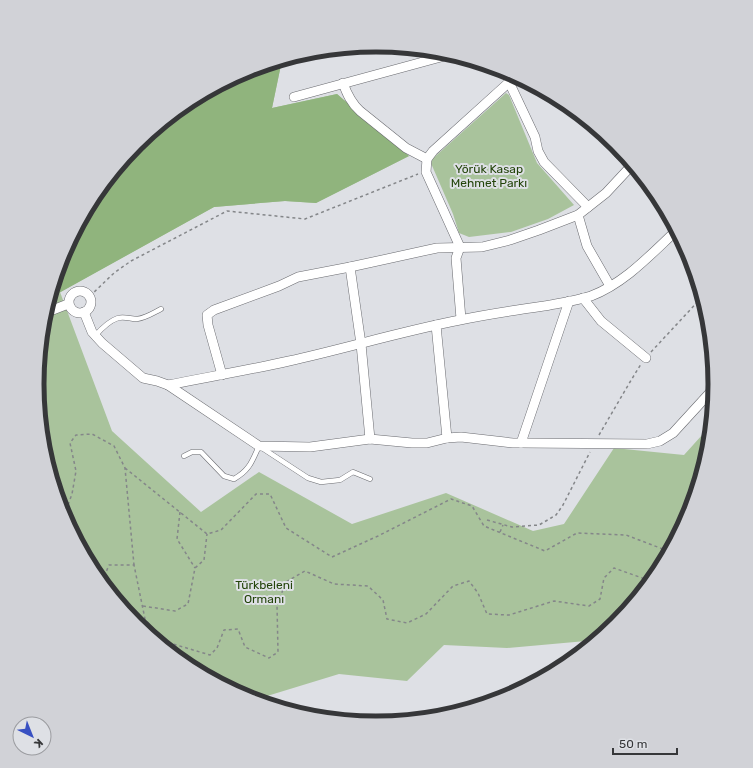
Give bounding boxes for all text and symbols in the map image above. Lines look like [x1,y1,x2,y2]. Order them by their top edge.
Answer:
park label: Yörük Kasap Mehmet Parkı [451,162,527,190]
park label: Türkbeleni Ormanı [235,578,293,606]
north arrow [12,716,52,756]
scale bar [613,730,677,756]
text: K [31,736,46,751]
text: 50 m [619,737,647,751]

